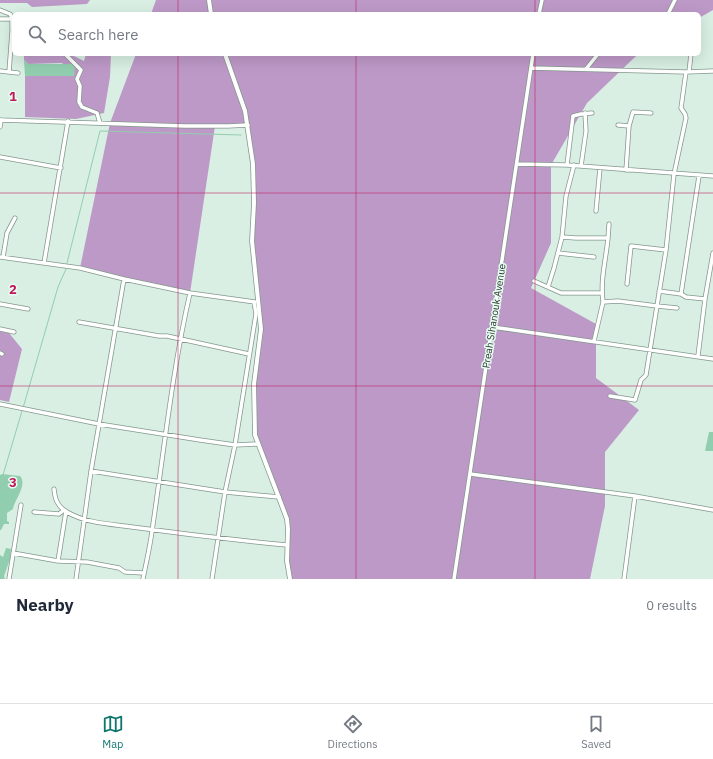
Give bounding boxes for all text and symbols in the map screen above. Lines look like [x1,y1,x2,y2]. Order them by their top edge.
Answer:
search box [12,12,701,56]
icon: search [26,23,48,45]
text: Search here [58,25,138,44]
text: 1 [9,88,17,105]
street label: Preah Sihanouk Avenue [479,262,509,369]
text: 2 [9,281,17,298]
text: 3 [9,474,17,491]
text: Nearby [16,594,74,616]
text: 0 results [646,597,697,614]
tab: Map [102,713,124,751]
tab: Directions [328,713,378,751]
tab: Saved [581,713,611,751]

